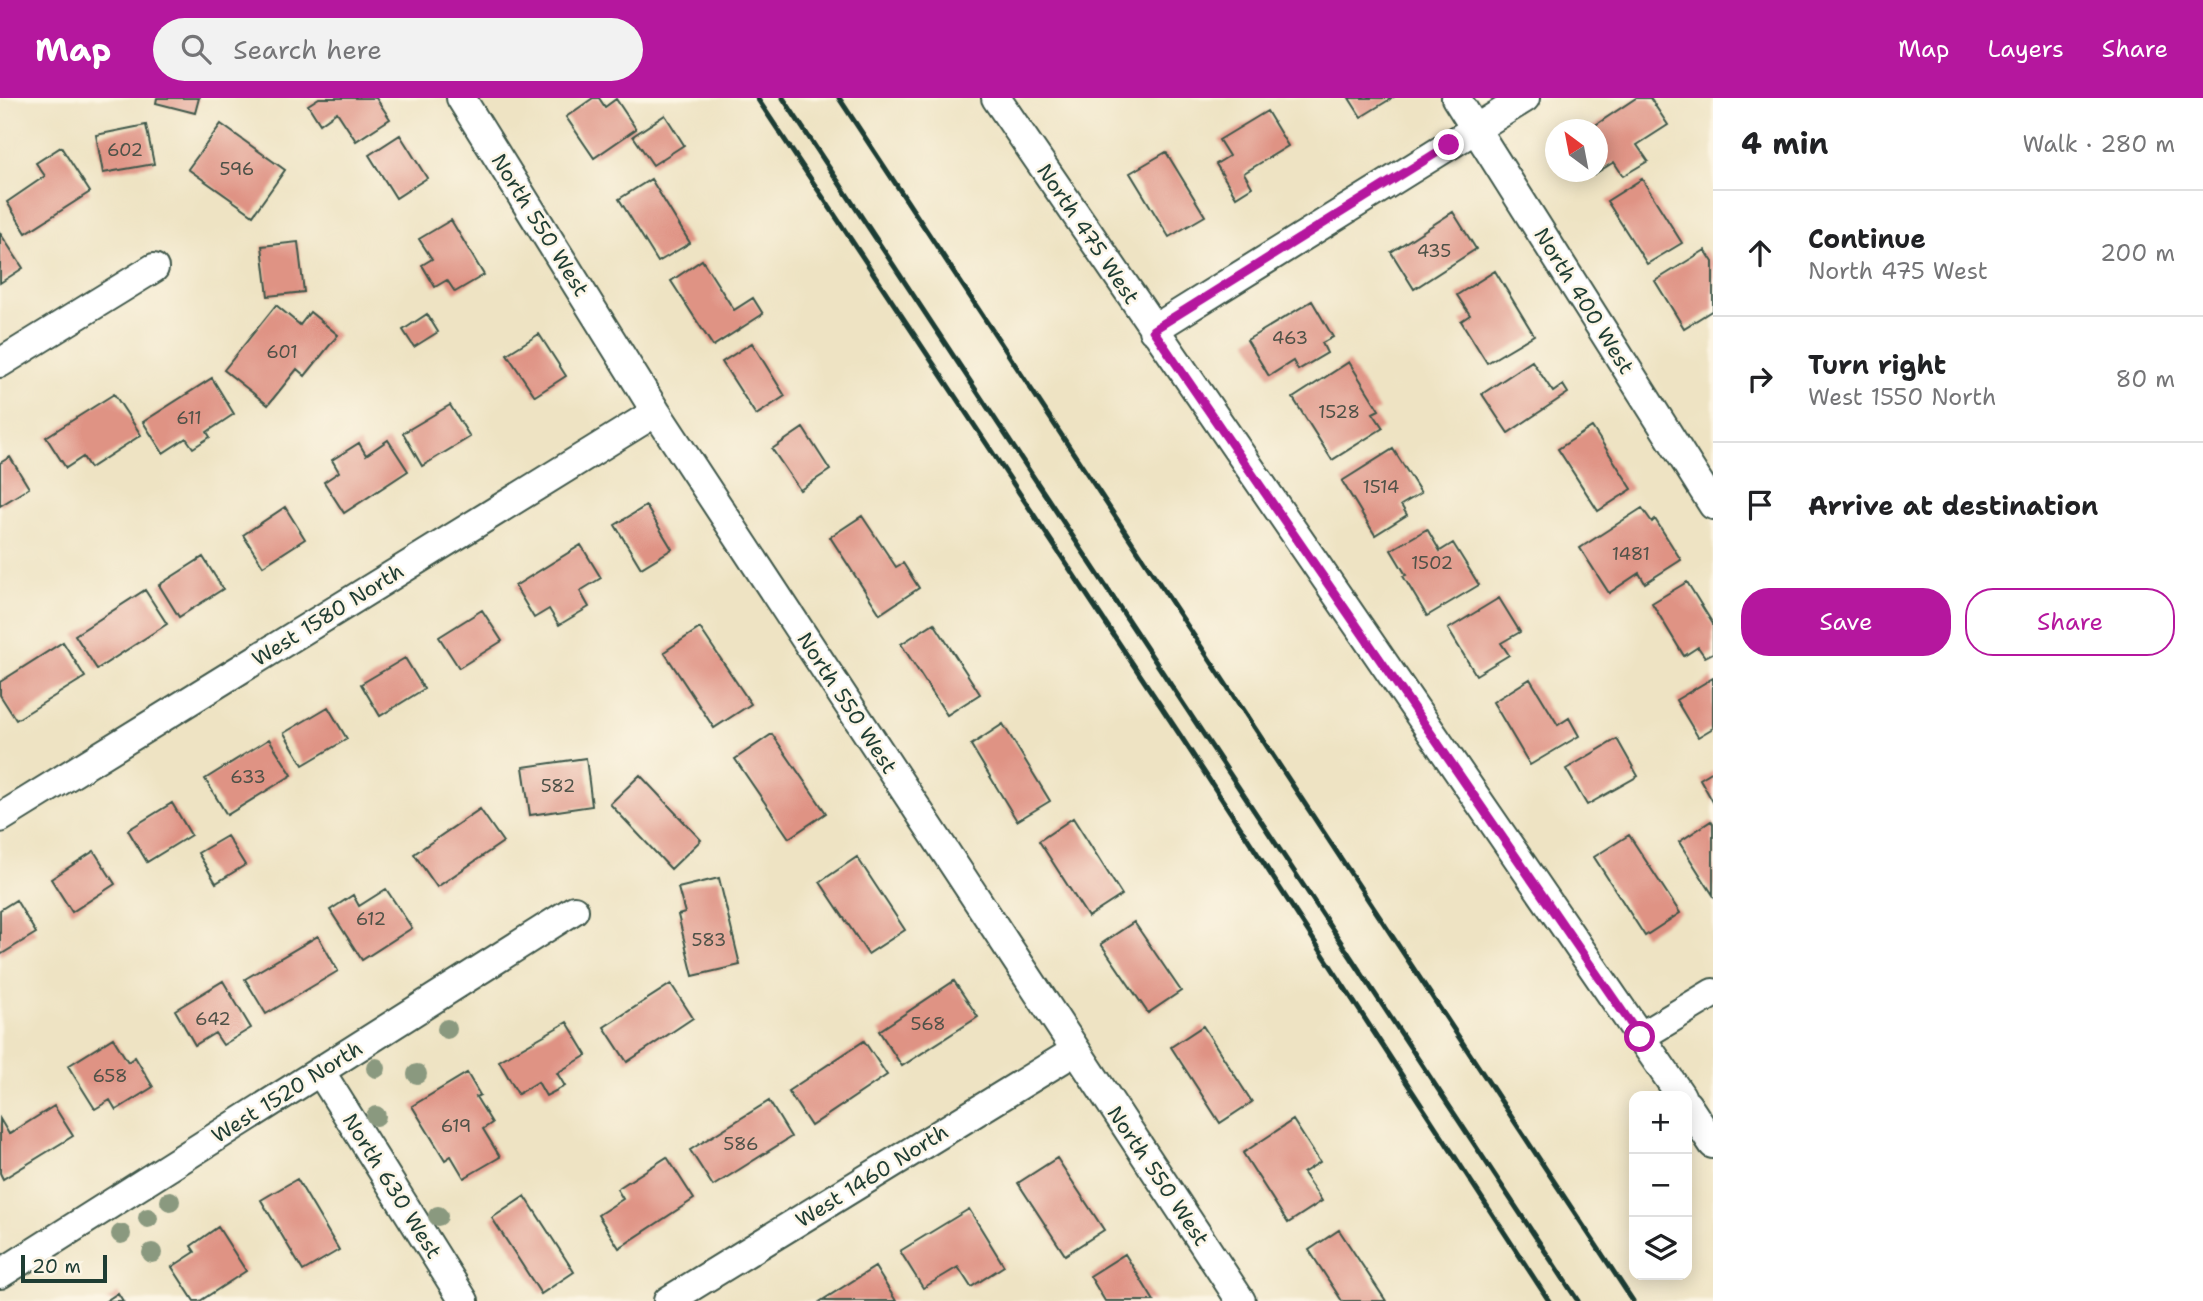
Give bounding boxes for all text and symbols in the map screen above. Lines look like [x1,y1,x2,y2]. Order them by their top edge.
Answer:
search box [153,18,643,81]
text: Map [35,27,111,72]
icon: search [177,30,215,68]
text: Search here [233,32,382,67]
text: Map [1898,33,1949,65]
text: Layers [1987,33,2064,65]
text: Share [2102,33,2168,65]
north arrow [1545,119,1608,182]
text: 4 min [1741,123,1828,164]
route end [1433,129,1464,160]
text: Walk · 280 m [2022,129,2175,159]
house number: 602 [107,138,143,162]
street label: North 550 West [485,148,595,302]
house number: 596 [220,157,254,181]
street label: North 475 West [1031,158,1145,310]
text: Continue [1808,221,1926,256]
street label: North 400 West [1528,222,1640,380]
icon: ahead [1741,234,1779,272]
text: 200 m [2100,238,2175,268]
house number: 435 [1417,239,1451,263]
text: North 475 West [1808,256,1988,286]
house number: 463 [1272,326,1308,350]
house number: 601 [266,340,298,364]
text: Turn right [1808,347,1946,382]
icon: right [1741,360,1779,398]
text: 80 m [2116,364,2175,394]
text: West 1550 North [1808,382,1996,412]
house number: 1528 [1318,400,1360,424]
house number: 611 [176,406,202,430]
house number: 1514 [1363,475,1399,499]
icon: arrive [1741,486,1779,524]
text: Arrive at destination [1808,488,2098,523]
house number: 1481 [1612,542,1650,566]
house number: 1502 [1411,551,1453,575]
street label: West 1580 North [247,557,409,673]
button: Save [1741,588,1951,656]
button: Share [1965,588,2175,656]
street label: North 550 West [791,627,903,779]
house number: 633 [230,765,266,789]
house number: 582 [541,774,575,798]
house number: 612 [356,907,386,931]
house number: 583 [692,928,726,952]
house number: 642 [195,1007,231,1031]
house number: 568 [910,1012,946,1036]
route start [1624,1021,1655,1052]
street label: West 1520 North [206,1034,368,1150]
house number: 658 [92,1064,128,1088]
map controls [1629,1091,1692,1280]
button: + [1629,1091,1692,1154]
street label: North 550 West [1101,1100,1215,1252]
street label: North 630 West [336,1108,448,1264]
house number: 619 [441,1114,471,1138]
street label: West 1460 North [790,1118,954,1234]
house number: 586 [723,1132,759,1156]
button: − [1629,1154,1692,1217]
button: layers [1629,1217,1692,1280]
scale bar [21,1252,107,1284]
text: 20 m [32,1254,81,1279]

